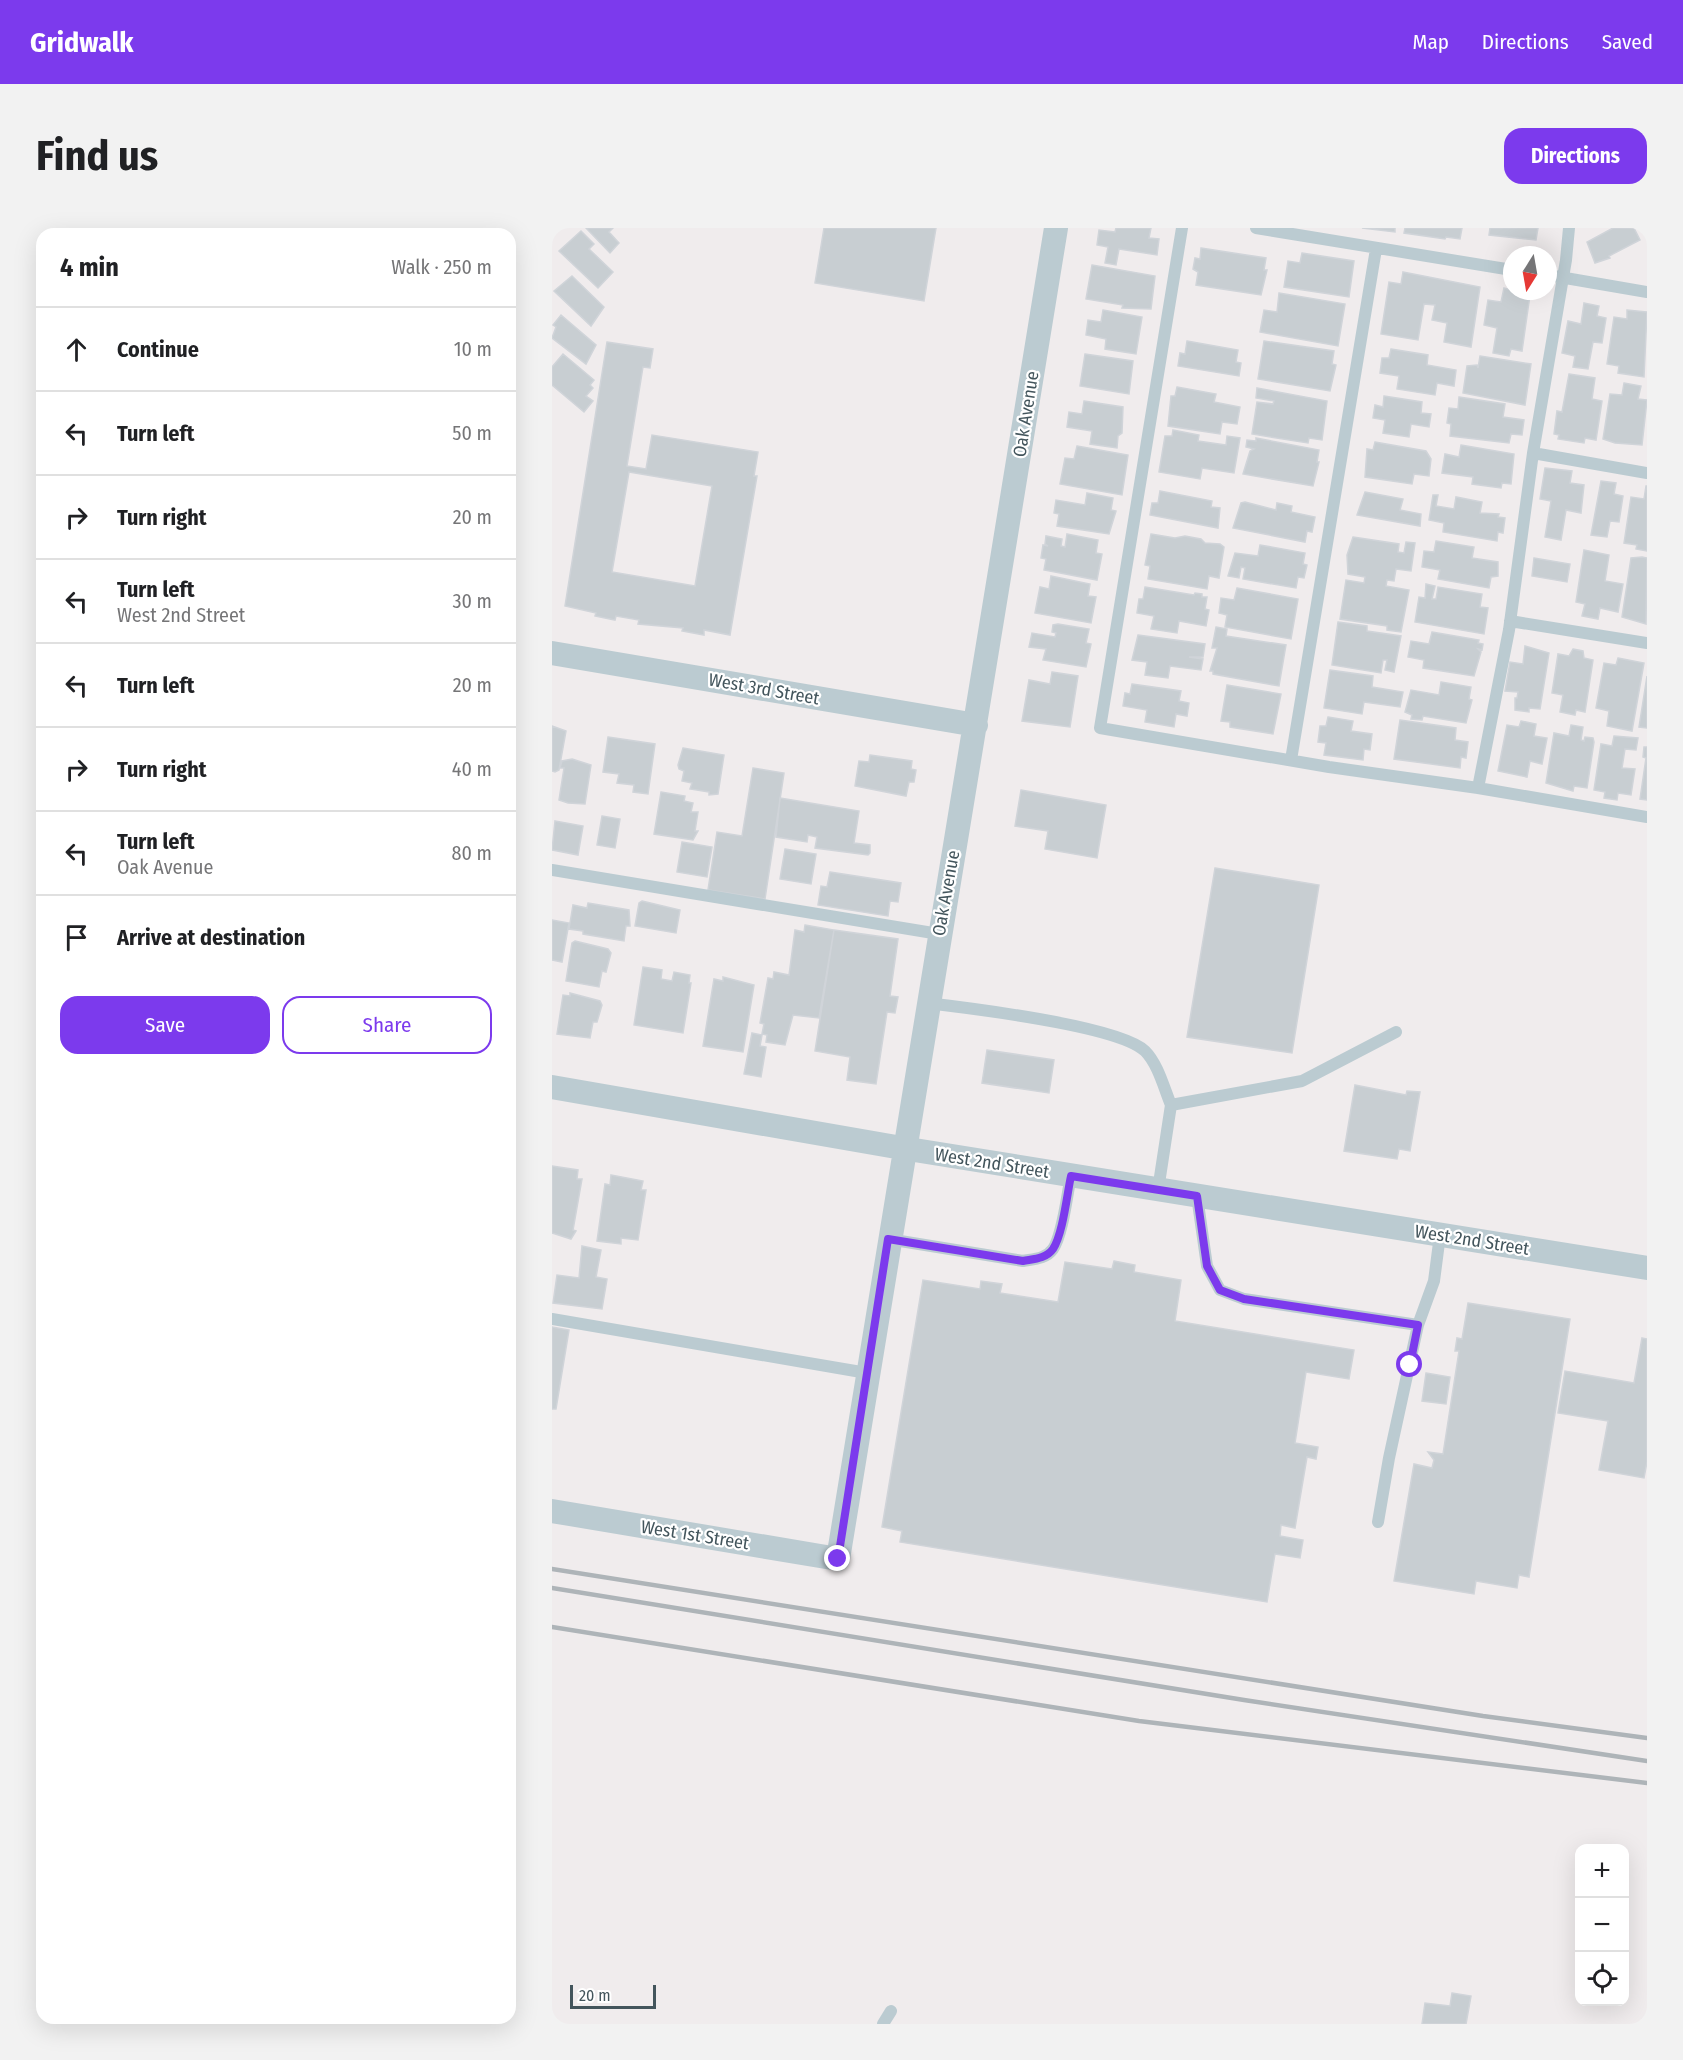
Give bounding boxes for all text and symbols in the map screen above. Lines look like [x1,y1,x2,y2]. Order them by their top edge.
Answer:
text: Gridwalk [30,26,134,59]
text: Map [1412,29,1449,55]
text: Directions [1482,29,1569,55]
text: Saved [1602,29,1653,55]
button: Directions [1504,128,1647,184]
text: Find us [36,131,158,181]
north arrow [1503,246,1557,300]
text: 4 min [60,252,119,283]
text: Walk · 250 m [391,255,492,279]
icon: ahead [60,333,93,366]
text: Continue [117,336,199,363]
text: 10 m [454,337,492,361]
street label: Oak Avenue [1008,369,1044,459]
icon: left [60,417,93,450]
text: Turn left [117,420,195,447]
text: 50 m [452,421,492,445]
icon: right [60,501,93,534]
text: Turn right [117,504,206,531]
text: 20 m [453,505,492,529]
text: Turn left [117,576,195,603]
icon: left [60,585,93,618]
text: 30 m [452,589,492,613]
text: West 2nd Street [117,603,245,627]
street label: West 3rd Street [707,668,821,710]
icon: left [60,669,93,702]
text: Turn left [117,672,195,699]
text: 20 m [453,673,492,697]
icon: right [60,753,93,786]
text: Turn right [117,756,206,783]
text: 40 m [452,757,492,781]
text: Turn left [117,828,195,855]
icon: left [60,837,93,870]
text: 80 m [452,841,492,865]
street label: Oak Avenue [928,848,964,938]
text: Oak Avenue [117,855,213,879]
icon: arrive [60,921,93,954]
text: Arrive at destination [117,924,305,951]
button: Save [60,996,270,1054]
button: Share [282,996,492,1054]
street label: West 2nd Street [933,1143,1051,1183]
street label: West 2nd Street [1413,1220,1531,1260]
route start [1396,1351,1422,1377]
street label: West 1st Street [639,1516,751,1554]
route end [824,1545,850,1571]
map controls [1575,1844,1629,2006]
button: + [1575,1844,1629,1898]
button: − [1575,1898,1629,1952]
button: locate [1575,1952,1629,2006]
scale bar [570,1982,656,2010]
text: 20 m [579,1986,610,2005]

